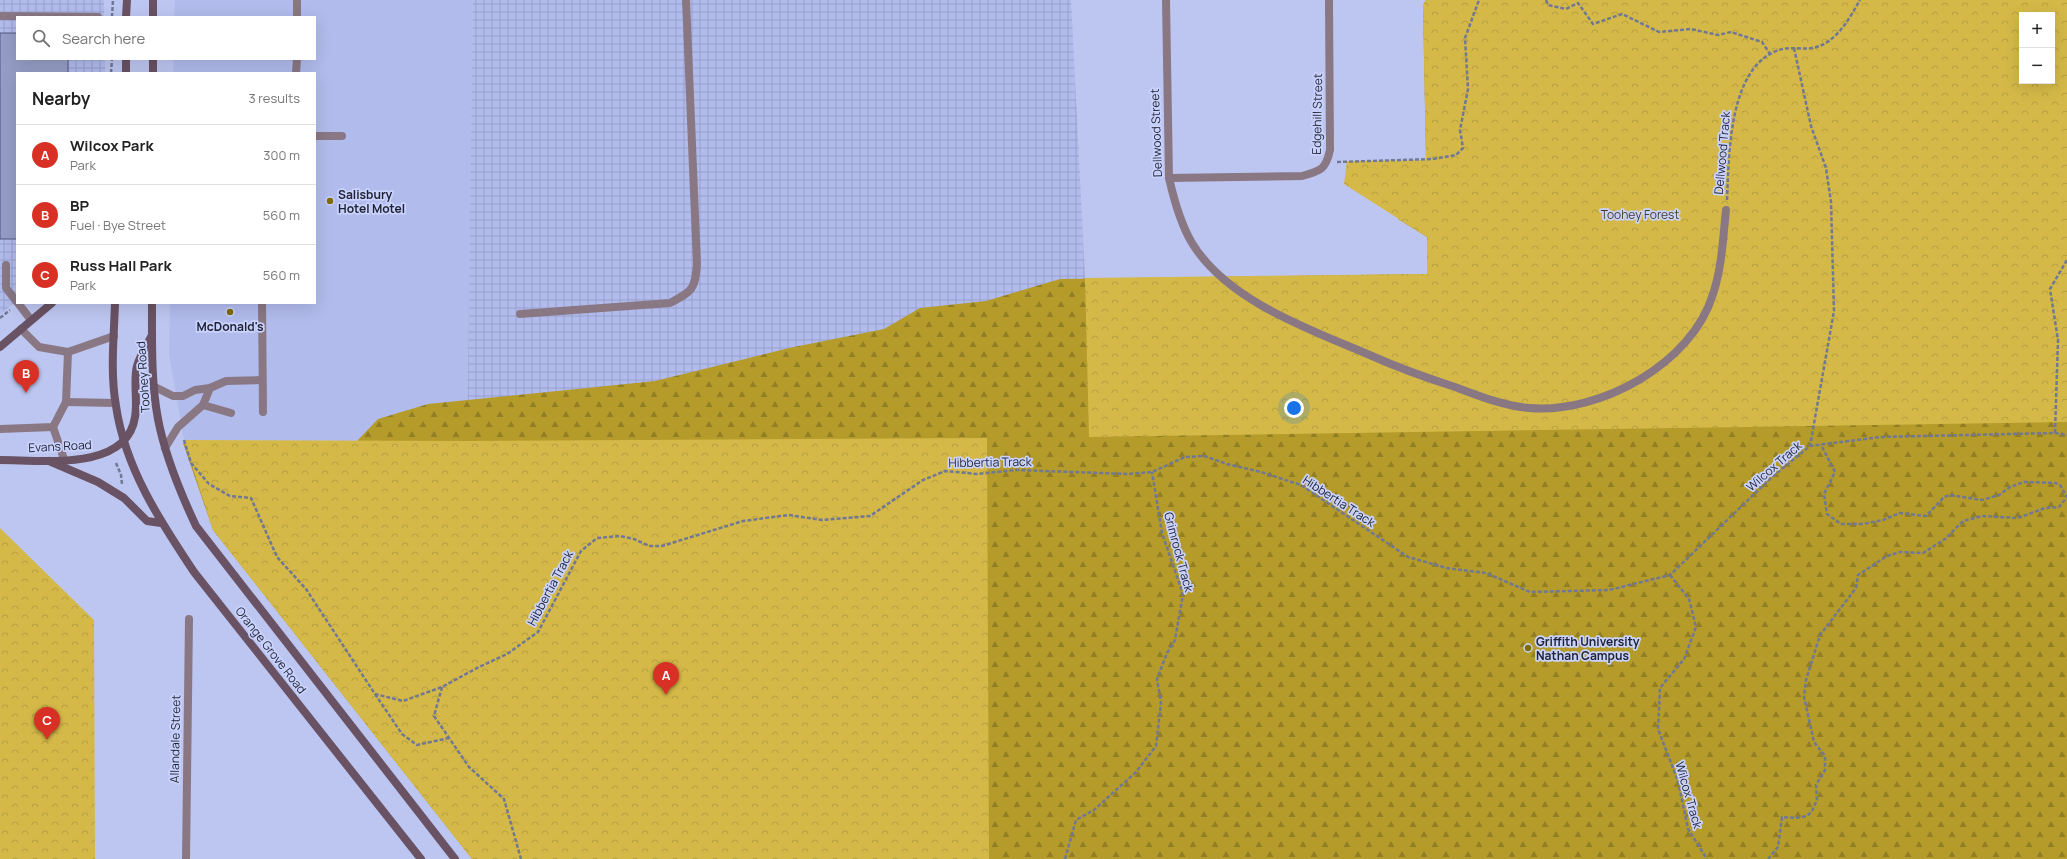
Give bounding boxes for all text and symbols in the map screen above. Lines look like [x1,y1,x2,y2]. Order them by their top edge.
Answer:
map controls [2019,12,2055,84]
button: + [2019,12,2055,48]
search box [16,16,316,60]
icon: search [30,27,52,49]
text: Search here [62,28,145,49]
button: − [2019,48,2055,84]
street label: Edgehill Street [1308,73,1326,155]
text: Nearby [32,87,90,110]
street label: Dellwood Street [1146,88,1166,178]
text: 3 results [248,89,300,107]
street label: Dellwood Track [1710,110,1734,195]
text: Wilcox Park [70,135,154,156]
text: A [41,146,49,164]
text: 300 m [263,146,300,164]
text: Park [70,156,96,174]
place label: Salisbury Hotel Motel [338,186,405,217]
text: BP [70,195,89,216]
marker: Salisbury Hotel Motel [325,196,335,206]
text: B [41,206,49,224]
text: 560 m [263,206,300,224]
park label: Toohey Forest [1601,206,1679,223]
text: Fuel · Bye Street [70,216,166,234]
text: Russ Hall Park [70,255,171,276]
text: C [40,266,50,284]
text: 560 m [263,266,300,284]
text: Park [70,276,96,294]
marker: McDonald's [225,307,235,317]
place label: McDonald's [197,318,264,335]
street label: Toohey Road [132,341,154,413]
pin: B [13,360,39,393]
your location [1284,398,1304,418]
street label: Evans Road [28,436,92,456]
street label: Wilcox Track [1743,436,1806,495]
street label: Hibbertia Track [948,453,1033,471]
street label: Hibbertia Track [1300,471,1379,531]
street label: Grimrock Track [1160,510,1198,595]
street label: Hibbertia Track [523,546,578,629]
street label: Orange Grove Road [232,603,310,697]
place label: Griffith University Nathan Campus [1536,633,1640,664]
marker: Griffith University Nathan Campus [1523,643,1533,653]
pin: A [653,662,679,695]
street label: Allandale Street [166,695,184,783]
pin: C [34,707,60,740]
street label: Wilcox Track [1671,760,1707,831]

